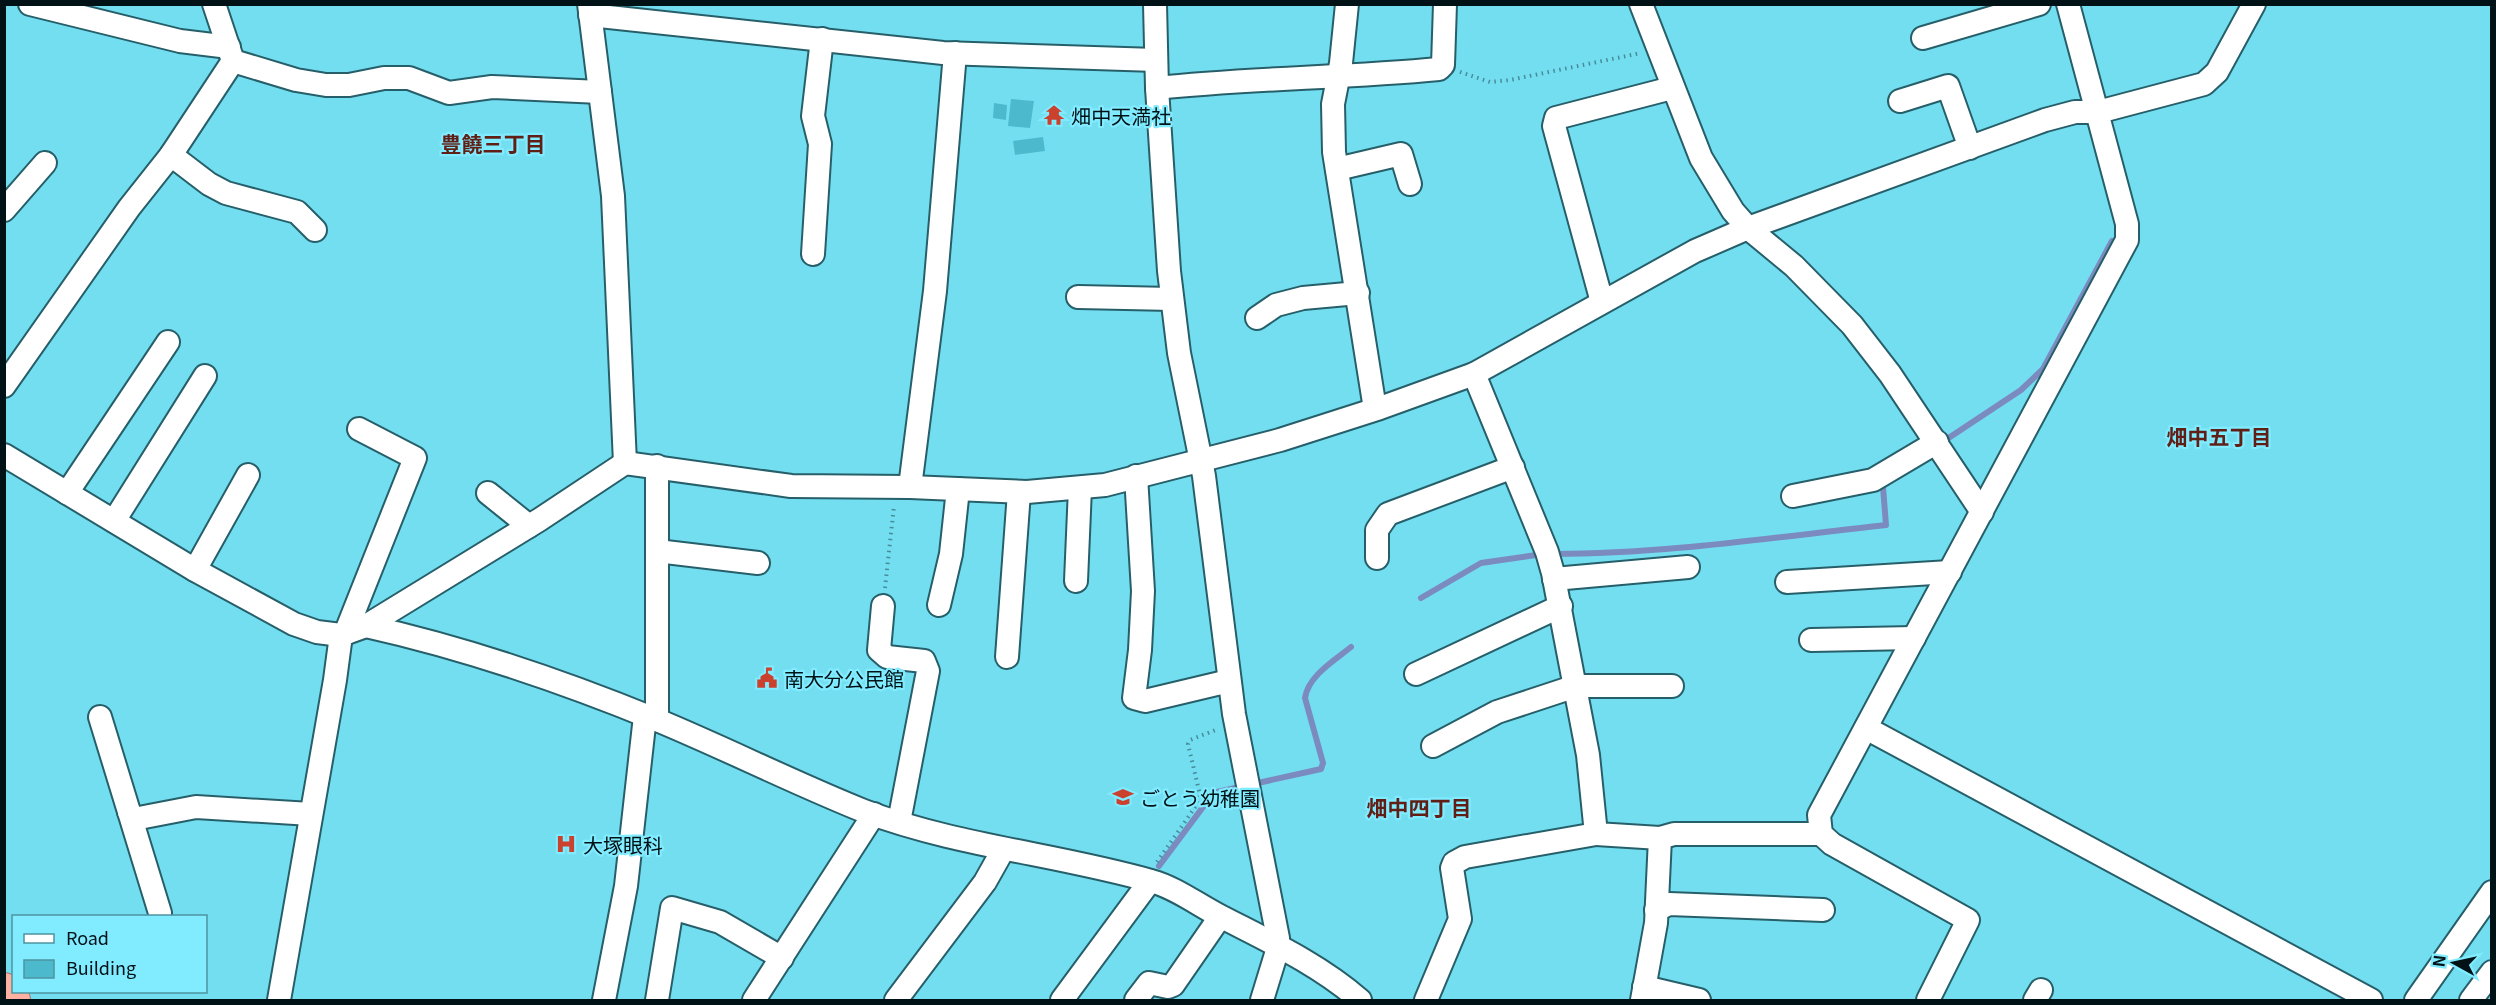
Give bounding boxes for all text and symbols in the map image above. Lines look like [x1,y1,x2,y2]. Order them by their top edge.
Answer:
place label: 畑中天満社 [1071,101,1171,130]
temple icon: 畑中天満社 [1042,103,1066,127]
district label: 豊饒三丁目 [441,128,546,158]
district label: 畑中五丁目 [2167,421,2272,451]
place label: 南大分公民館 [784,664,904,693]
public building icon: 南大分公民館 [755,666,779,690]
place label: ごとう幼稚園 [1140,783,1260,812]
school or university icon: ごとう幼稚園 [1111,785,1135,809]
district label: 畑中四丁目 [1367,792,1472,822]
place label: 大塚眼科 [583,830,663,859]
hospital icon: 大塚眼科 [554,832,578,856]
legend [12,915,207,993]
text: Road [66,924,109,950]
north arrow [2424,933,2484,993]
text: N [2425,953,2451,968]
text: Building [66,954,136,980]

